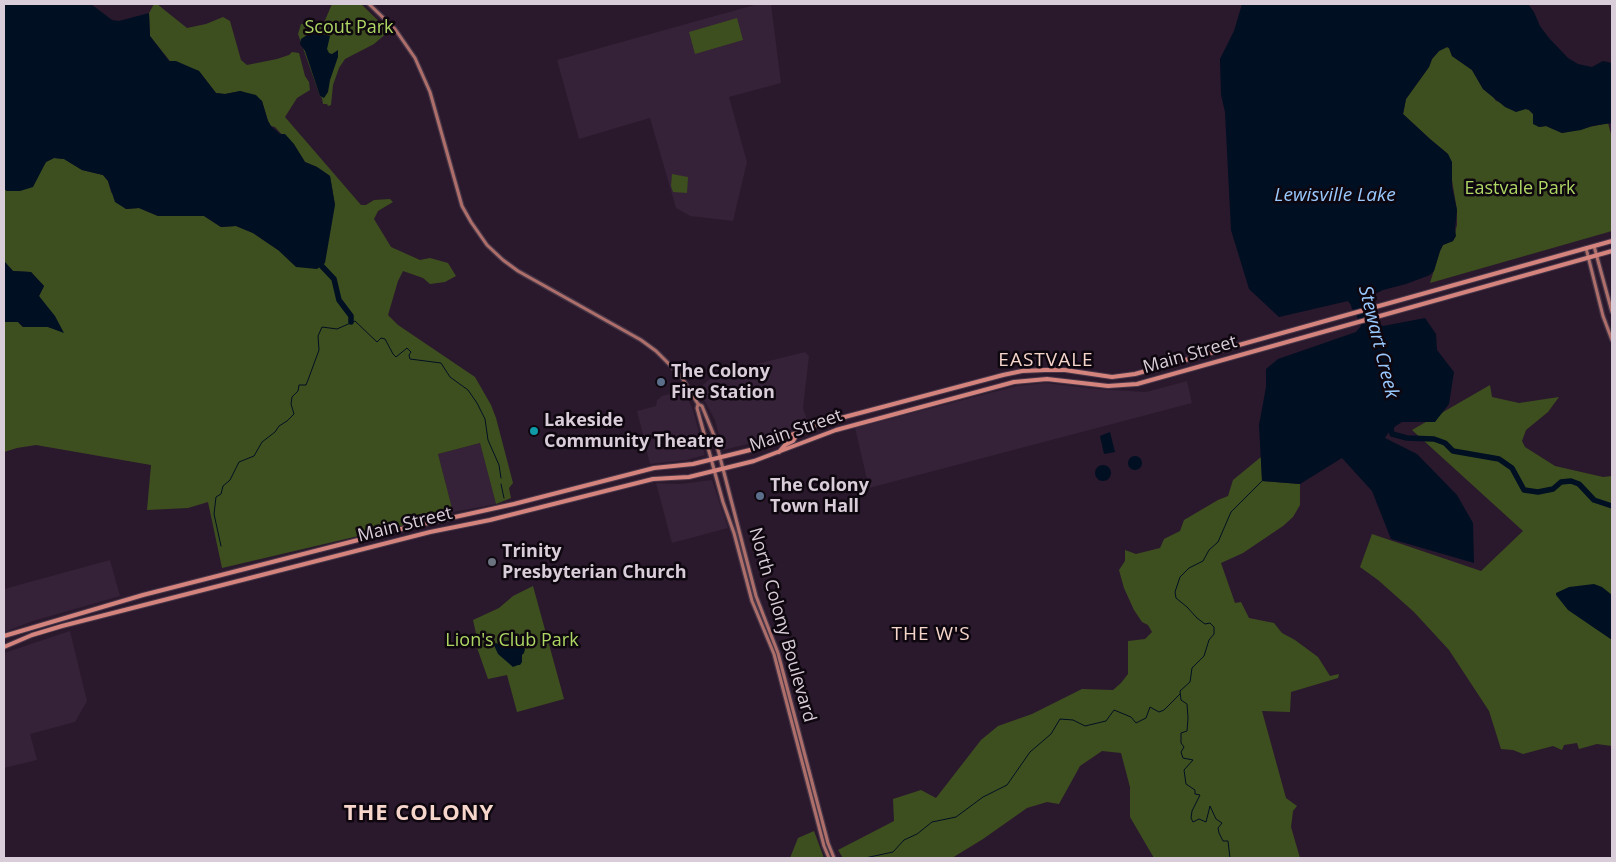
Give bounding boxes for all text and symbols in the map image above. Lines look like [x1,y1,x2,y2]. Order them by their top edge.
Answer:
park label: Scout Park [304,17,394,39]
park label: Eastvale Park [1465,178,1575,200]
water label: Lewisville Lake [1274,185,1396,207]
water label: Stewart Creek [1353,283,1403,401]
street label: Main Street [1141,331,1239,379]
district label: EASTVALE [997,350,1095,372]
place label: The Colony Fire Station [671,361,775,404]
marker: The Colony Fire Station [655,376,667,388]
street label: Main Street [747,405,845,457]
place label: Lakeside Community Theatre [544,410,724,452]
marker: Lakeside Community Theatre [528,425,540,437]
place label: The Colony Town Hall [770,475,869,518]
marker: The Colony Town Hall [754,490,766,502]
street label: Main Street [355,503,455,547]
street label: North Colony Boulevard [744,525,820,725]
place label: Trinity Presbyterian Church [502,541,687,584]
marker: Trinity Presbyterian Church [486,556,498,568]
district label: THE W'S [891,624,971,646]
park label: Lion's Club Park [445,630,579,652]
district label: THE COLONY [342,801,496,827]

